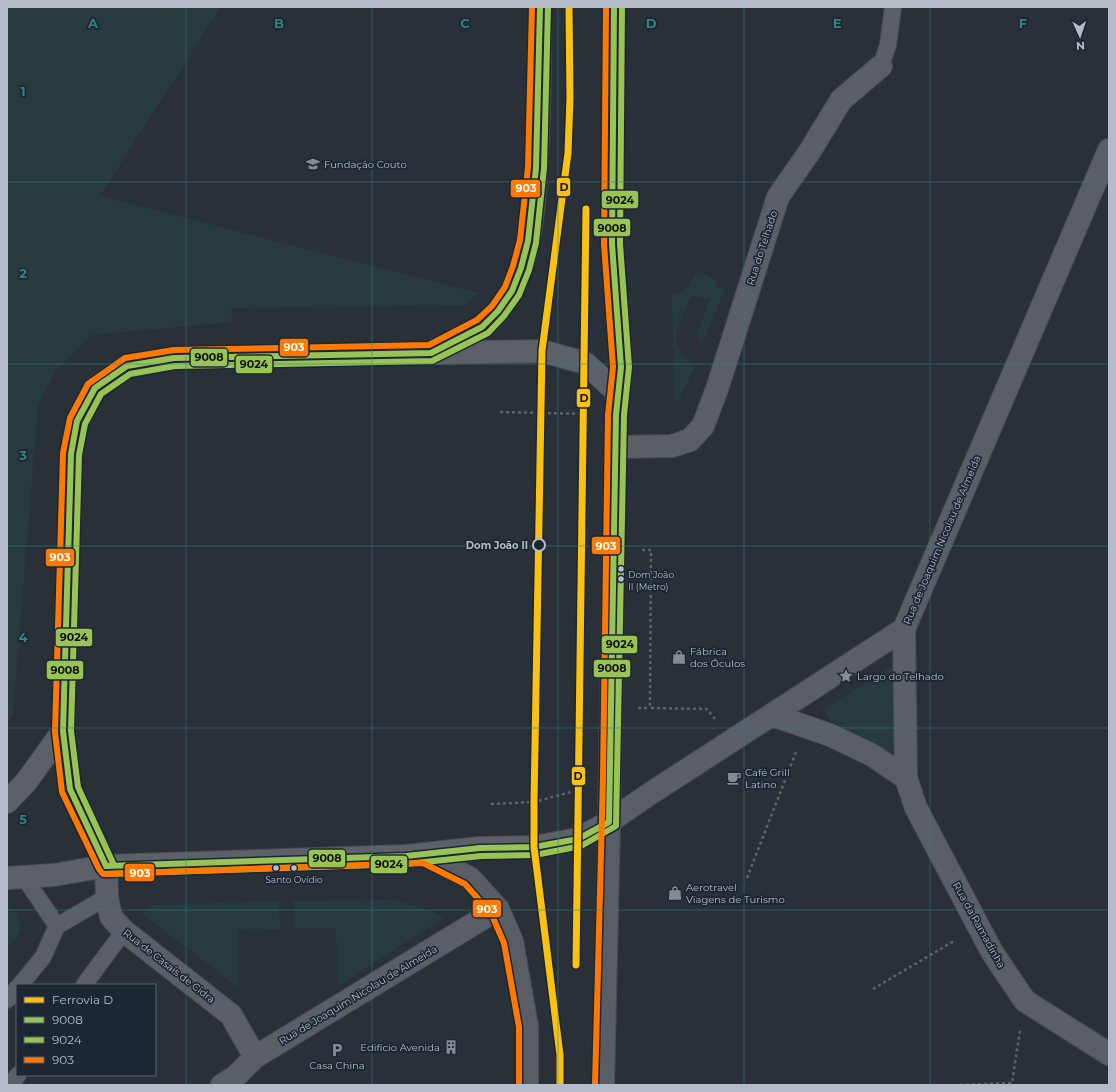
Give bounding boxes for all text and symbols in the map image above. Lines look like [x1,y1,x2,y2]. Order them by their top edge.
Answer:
text: A [87,15,99,31]
text: B [274,15,284,31]
text: C [460,15,470,31]
text: D [646,15,657,31]
text: E [833,15,842,31]
text: F [1019,15,1027,31]
north arrow [1060,16,1100,56]
text: N [1076,39,1085,53]
text: 1 [20,83,26,99]
school or university icon: Fundação Couto [305,156,321,172]
place label: Fundação Couto [324,158,407,171]
line badge: D [556,177,571,197]
line badge: 903 [510,179,541,198]
text: D [559,180,569,194]
text: 903 [516,181,537,195]
line badge: 9024 [601,190,639,209]
text: 9024 [606,193,635,207]
street label: Rua do Telhado [744,209,780,287]
line badge: 9008 [593,218,631,237]
text: 9008 [597,221,627,235]
text: 2 [19,265,27,281]
line badge: 903 [279,338,309,357]
text: 903 [284,340,305,354]
line badge: 9008 [190,348,228,367]
text: 9008 [194,350,224,364]
line badge: 9024 [235,355,273,374]
text: 9024 [240,357,269,371]
line badge: D [576,388,591,408]
text: D [579,391,589,405]
text: 3 [18,447,27,463]
street label: Rua de Joaquim Nicolau de Almeida [900,454,984,626]
line badge: 903 [591,536,621,555]
marker: Dom João II [532,538,546,552]
place label: Dom João II [466,539,528,552]
text: 903 [596,539,617,553]
line badge: 903 [45,548,75,567]
text: 903 [50,550,71,564]
unlabelled marker [616,564,626,574]
place label: Dom João II (Metro) [628,569,674,592]
marker: Dom João II (Metro) [616,574,626,584]
line badge: 9024 [55,628,93,647]
text: 4 [19,629,28,645]
text: 9024 [60,630,89,644]
line badge: 9024 [601,635,638,654]
text: 9024 [606,637,635,651]
place label: Fábrica dos Óculos [690,645,745,670]
shop icon: Fábrica dos Óculos [671,649,687,665]
line badge: 9008 [593,659,631,678]
line badge: 9008 [46,660,84,680]
text: 9008 [597,661,627,675]
text: 9008 [50,663,80,677]
place icon: Largo do Telhado [838,668,854,684]
place label: Largo do Telhado [857,670,944,683]
line badge: D [571,766,586,786]
place label: Café Grill Latino [745,766,790,791]
text: D [573,769,583,783]
cafe icon: Café Grill Latino [726,770,742,786]
text: 5 [19,811,27,827]
line badge: 9008 [308,849,346,868]
text: 9008 [312,851,342,865]
line badge: 9024 [370,855,408,874]
text: 9024 [375,857,404,871]
line badge: 903 [124,863,155,882]
unlabelled marker [271,863,281,873]
marker: Santo Ovídio [289,863,299,873]
text: 903 [130,866,151,880]
place label: Santo Ovídio [265,874,323,885]
street label: Rua da Ramadinha [950,880,1008,970]
place label: Aerotravel Viagens de Turismo [686,881,785,906]
shop icon: Aerotravel Viagens de Turismo [667,885,683,901]
line badge: 903 [472,899,502,918]
text: 903 [477,902,498,916]
street label: Rua de Casais de Cidra [120,926,218,1006]
street label: Rua de Joaquim Nicolau de Almeida [276,942,440,1048]
legend [16,984,156,1076]
text: Ferrovia D [52,992,113,1007]
text: 9008 [52,1012,83,1027]
text: 9024 [52,1032,82,1047]
building icon: Edifício Avenida [443,1039,459,1055]
place label: Edifício Avenida [360,1041,440,1054]
parking icon: Casa China [329,1042,345,1058]
text: 903 [52,1052,74,1067]
place label: Casa China [309,1059,365,1072]

